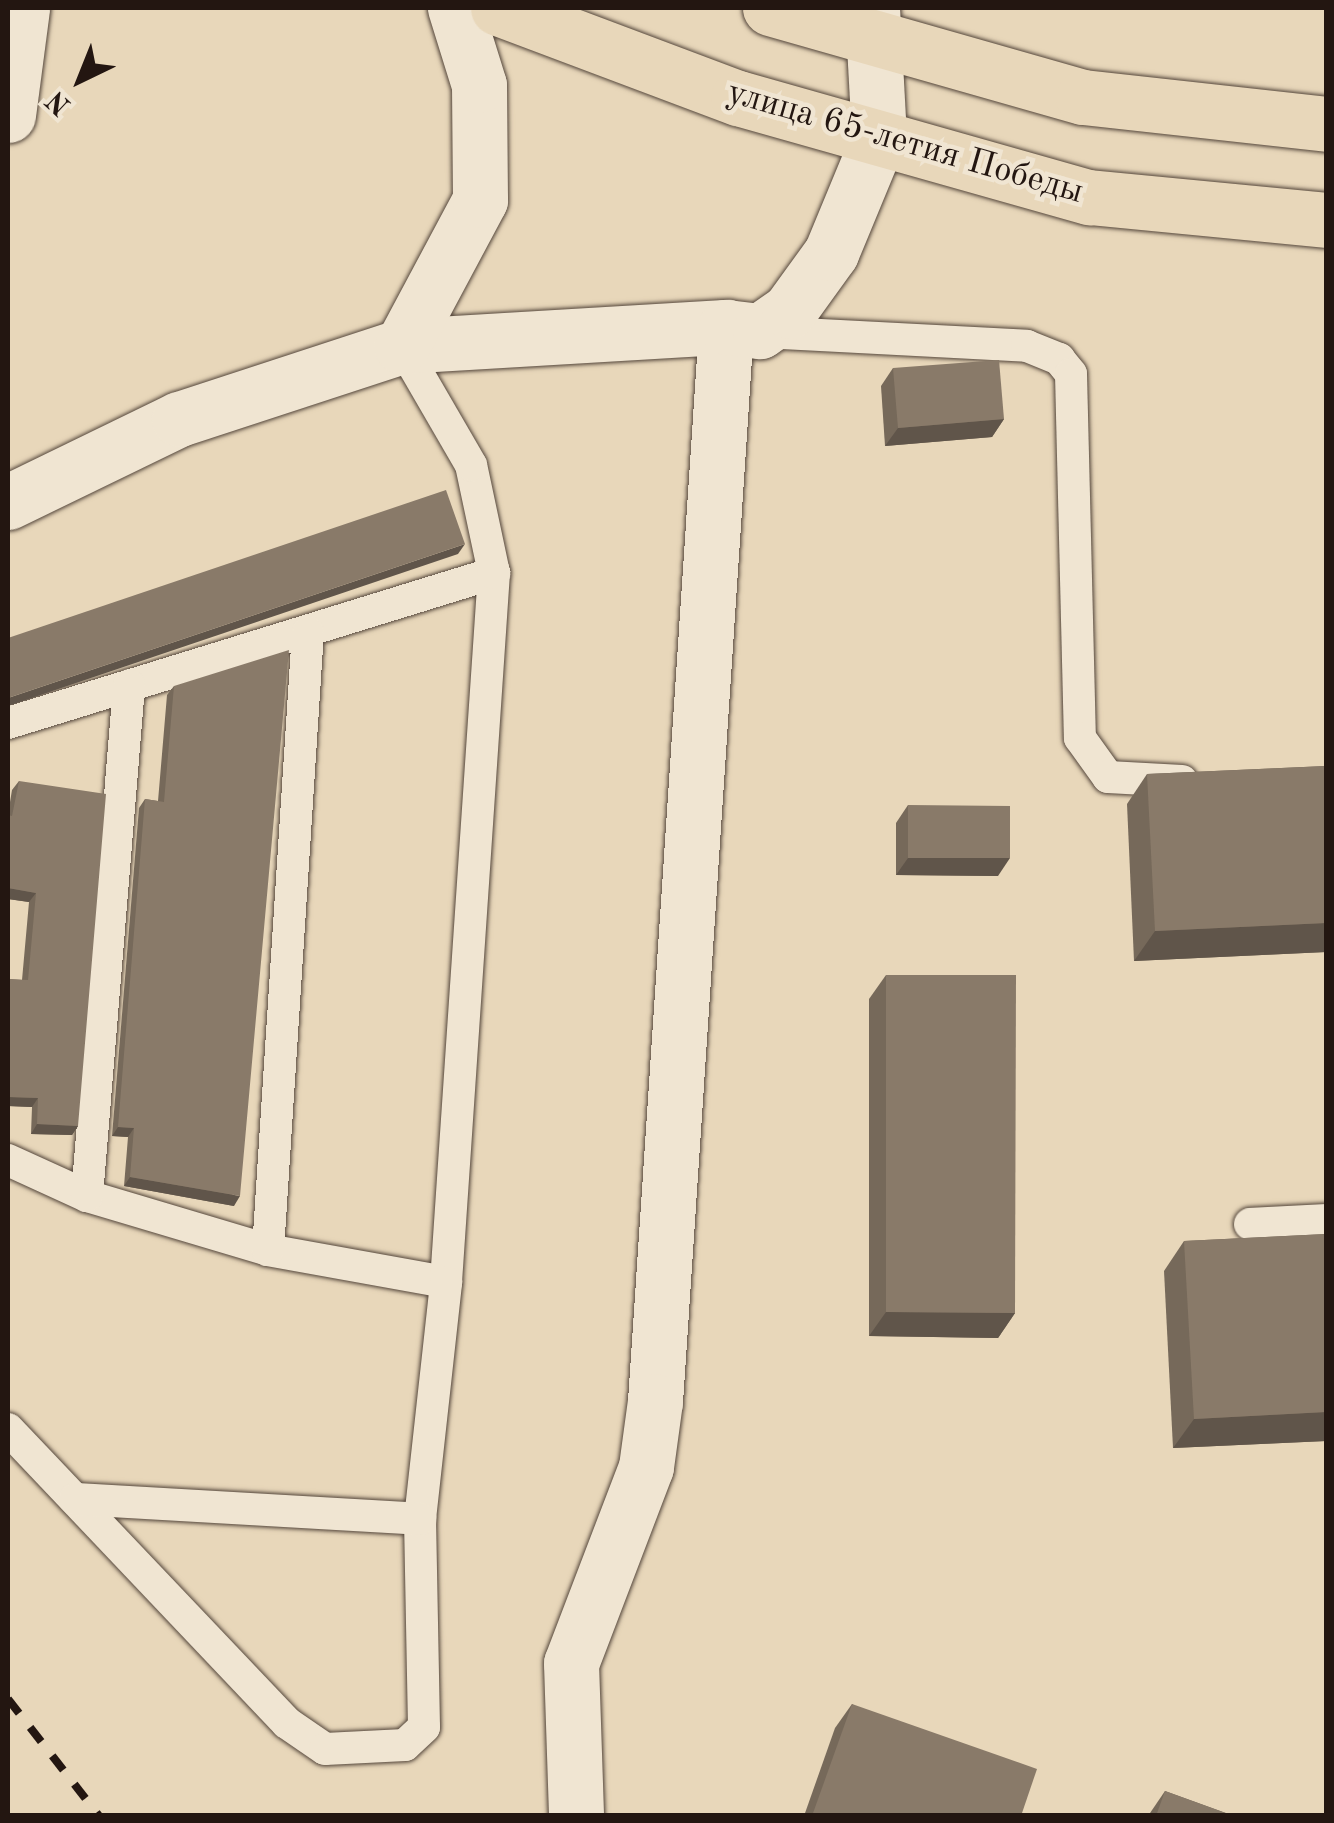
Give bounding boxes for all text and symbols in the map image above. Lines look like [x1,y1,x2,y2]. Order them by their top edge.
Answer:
north arrow [30,30,130,130]
street label: улица 65-летия Победы [722,72,1088,214]
text: N [42,84,77,119]

